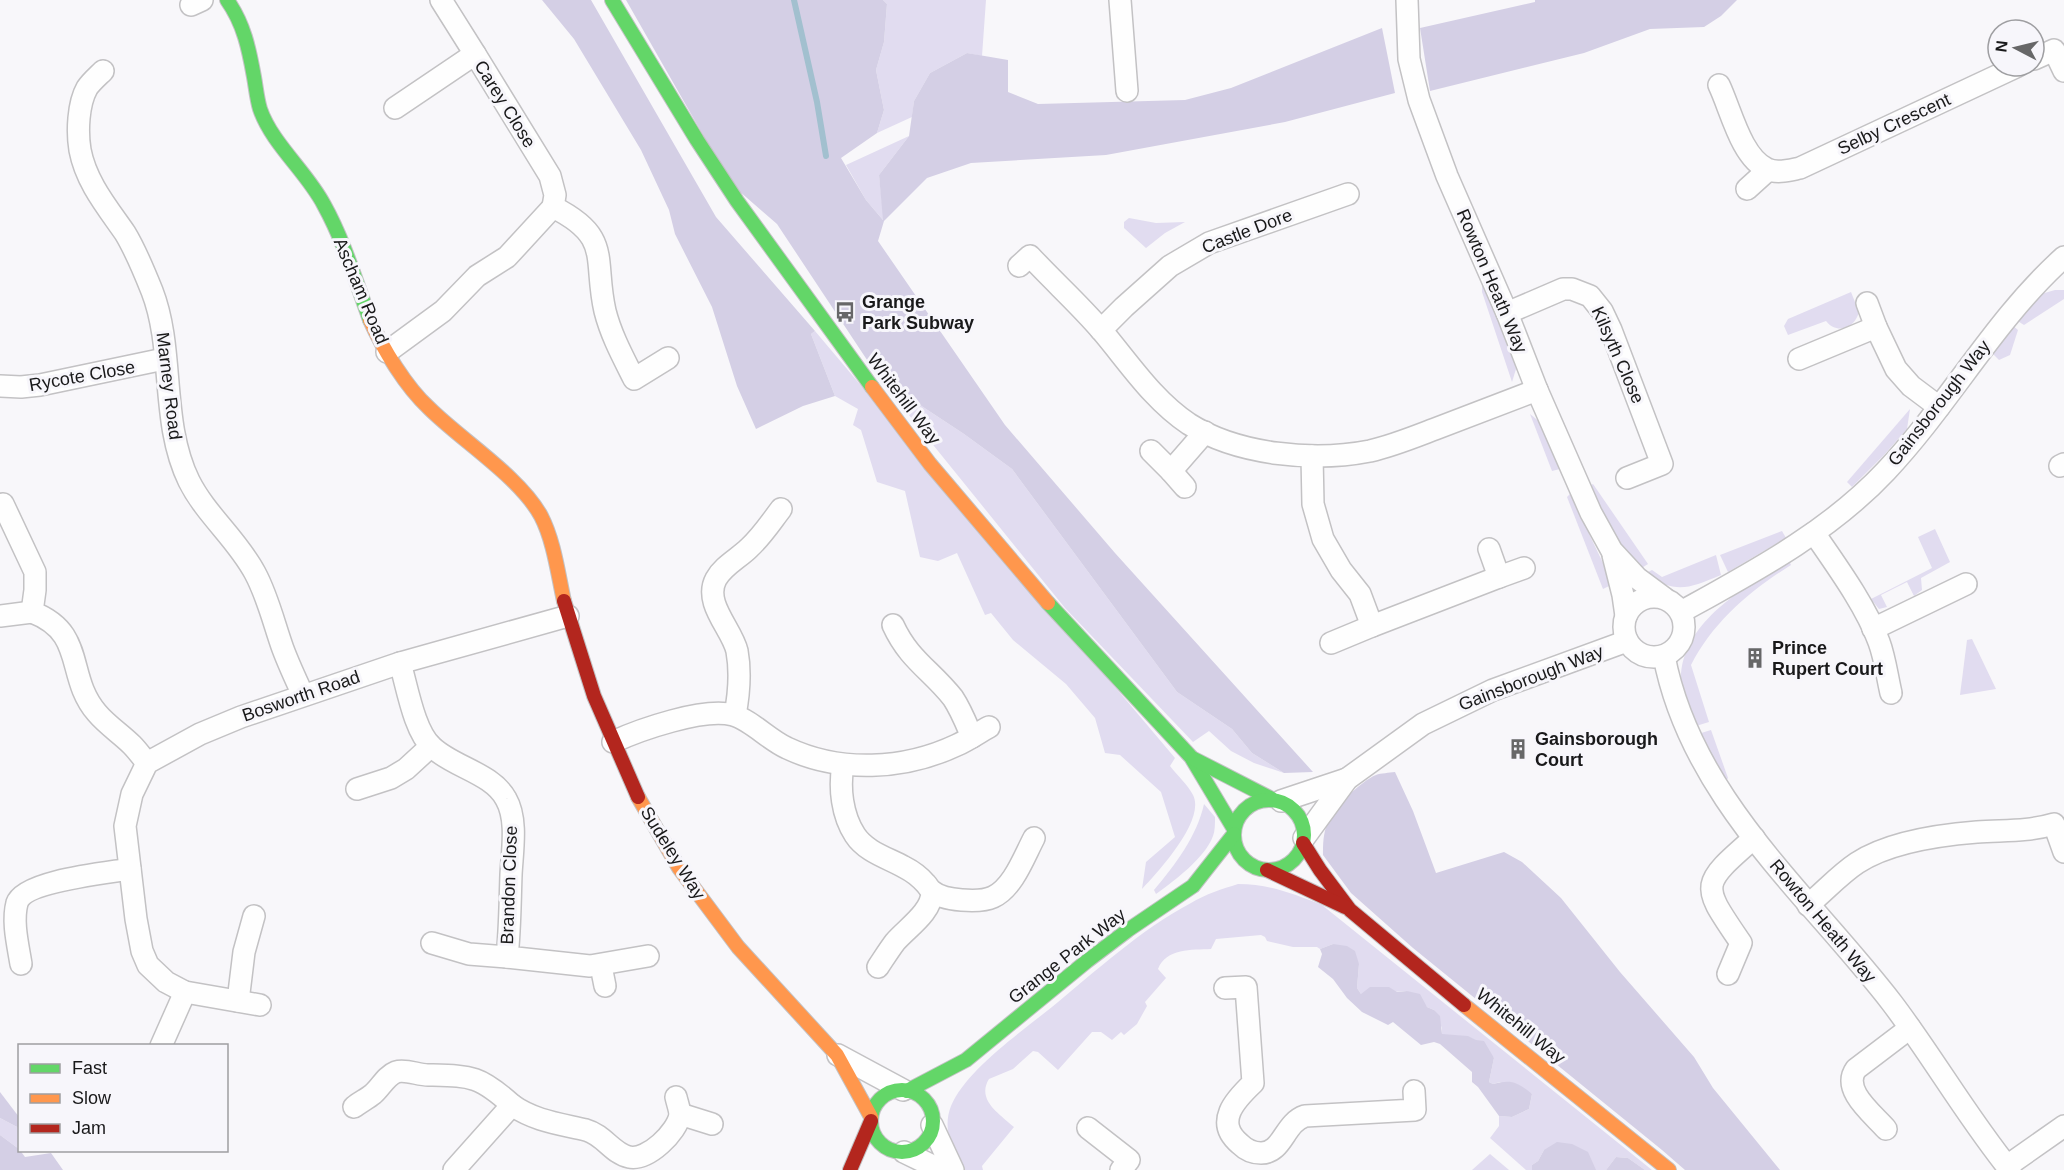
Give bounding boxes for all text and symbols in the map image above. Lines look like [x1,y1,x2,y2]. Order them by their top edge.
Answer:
north arrow [1986,18,2046,78]
text: N [1992,39,2011,53]
street label: Carey Close [470,57,540,151]
street label: Selby Crescent [1834,89,1954,159]
street label: Castle Dore [1199,205,1295,257]
street label: Rowton Heath Way [1453,206,1531,356]
street label: Ascham Road [330,235,392,347]
place label: Grange Park Subway [862,292,974,333]
bus stop icon: Grange Park Subway [833,300,857,324]
street label: Kilsyth Close [1588,303,1648,407]
street label: Marney Road [152,331,186,441]
street label: Gainsborough Way [1884,336,1994,470]
street label: Whitehill Way [863,350,945,448]
street label: Rycote Close [28,357,136,395]
place label: Prince Rupert Court [1772,638,1883,679]
street label: Gainsborough Way [1456,641,1606,715]
building icon: Prince Rupert Court [1743,646,1767,670]
street label: Bosworth Road [240,667,362,725]
place label: Gainsborough Court [1535,729,1658,770]
building icon: Gainsborough Court [1506,737,1530,761]
street label: Sudeley Way [637,803,709,903]
street label: Brandon Close [497,825,521,945]
street label: Rowton Heath Way [1766,855,1880,987]
street label: Grange Park Way [1005,904,1129,1008]
street label: Whitehill Way [1473,984,1569,1068]
legend [18,1044,228,1152]
text: Fast [72,1058,107,1078]
text: Slow [72,1088,112,1108]
text: Jam [72,1118,106,1138]

